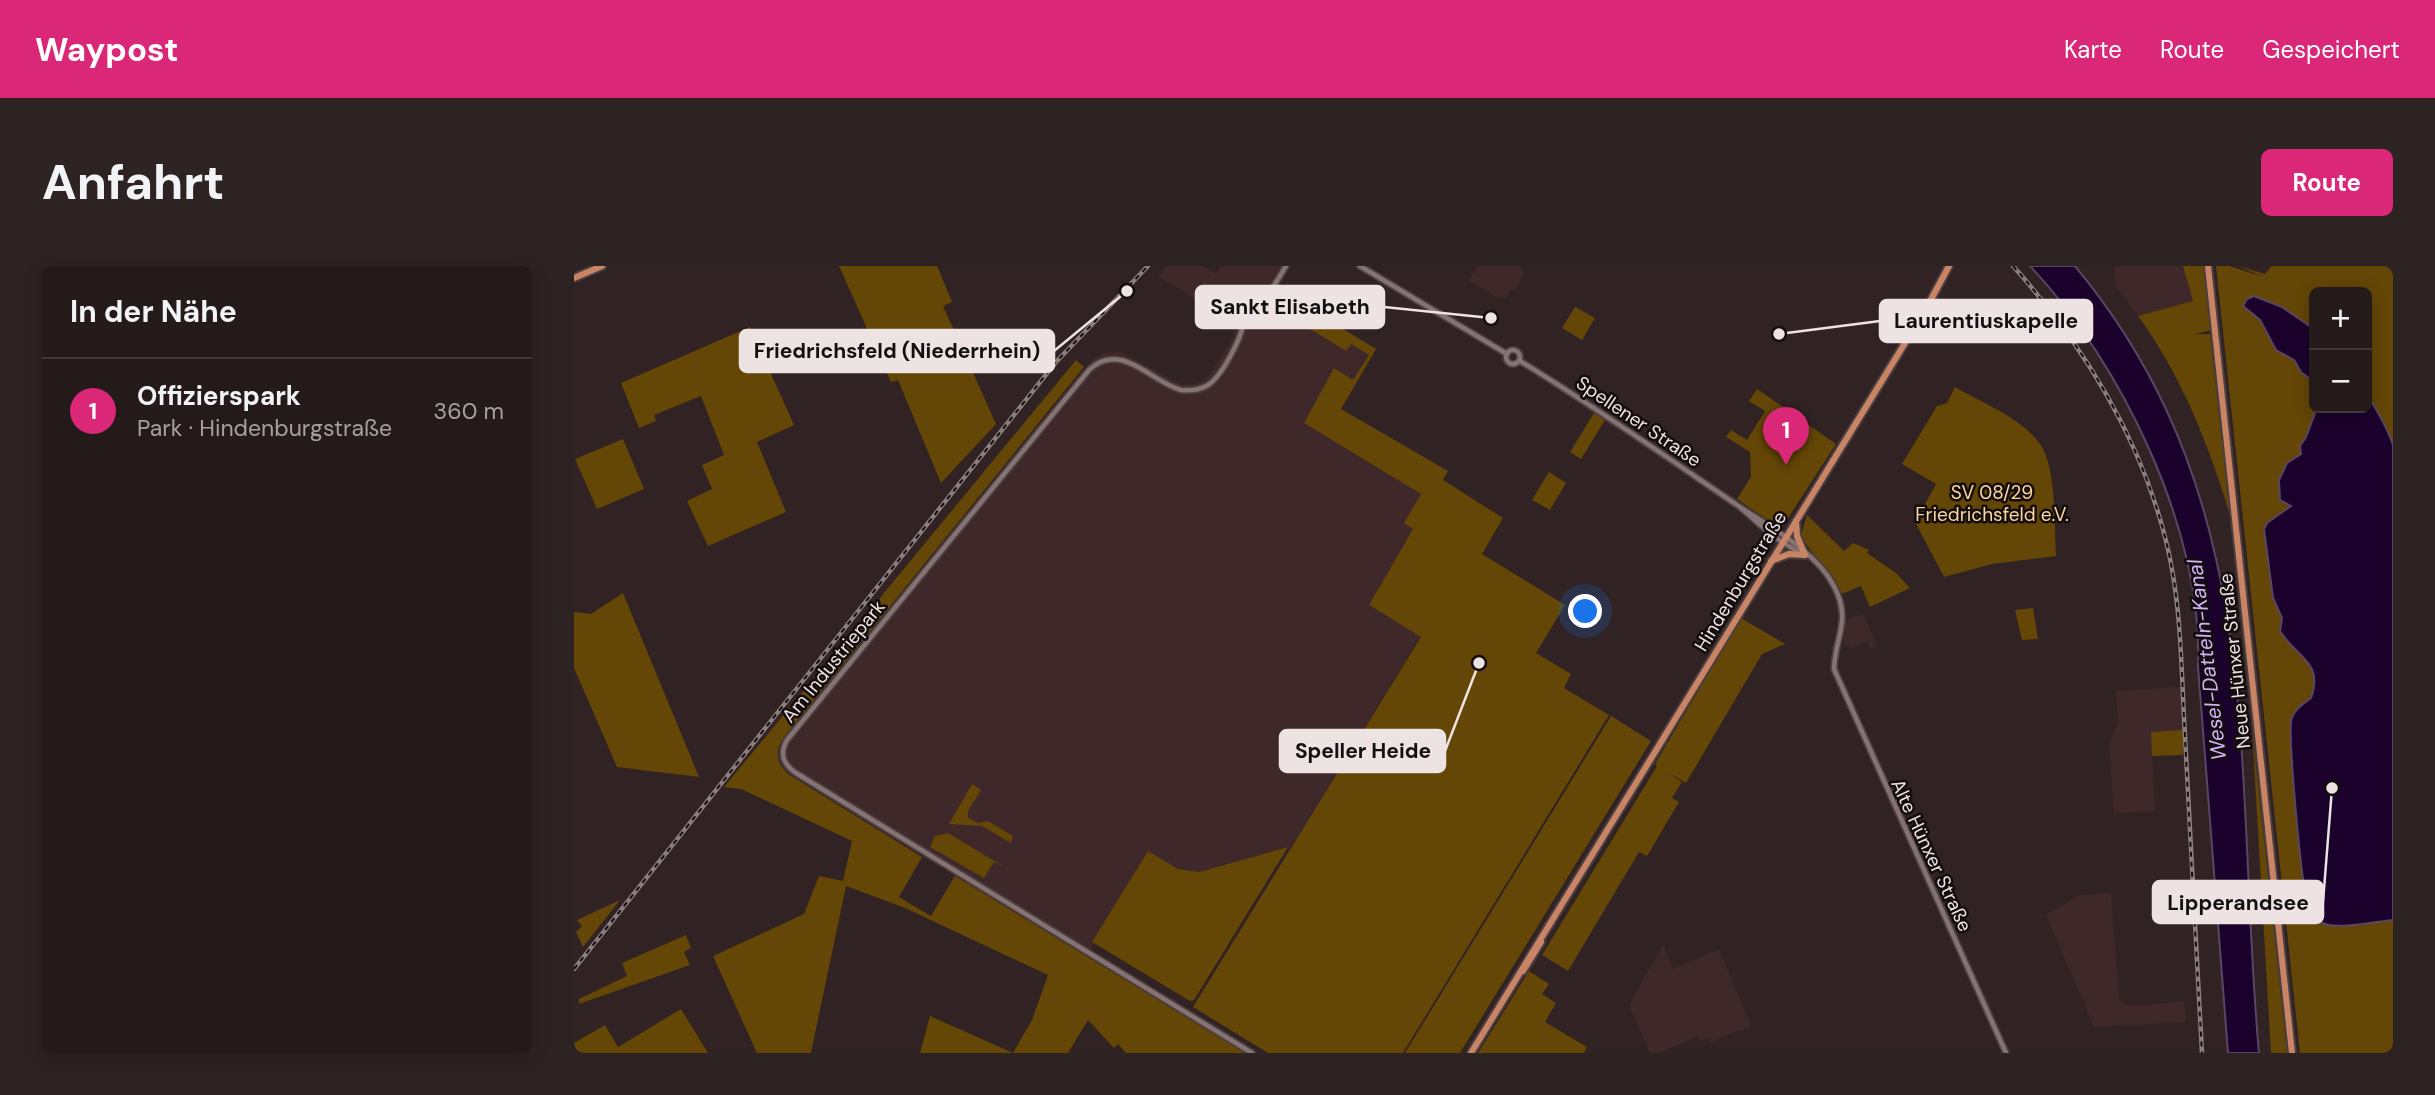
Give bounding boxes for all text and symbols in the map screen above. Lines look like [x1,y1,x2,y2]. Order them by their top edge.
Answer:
text: Waypost [35,28,178,71]
text: Karte [2064,34,2122,65]
text: Route [2160,34,2224,65]
text: Gespeichert [2262,34,2400,65]
button: Route [2261,149,2393,216]
text: Anfahrt [42,150,224,214]
callout: Sankt Elisabeth [1196,286,1384,328]
map controls [2309,287,2372,413]
button: + [2309,287,2372,350]
text: In der Nähe [70,292,237,331]
text: Sankt Elisabeth [1210,293,1370,321]
callout: Laurentiuskapelle [1880,300,2092,342]
text: Laurentiuskapelle [1894,307,2078,335]
callout: Friedrichsfeld (Niederrhein) [740,330,1054,372]
text: Friedrichsfeld (Niederrhein) [754,337,1040,365]
button: − [2309,350,2372,413]
street label: Spellener Straße [1571,370,1706,473]
text: Offizierspark [137,379,301,413]
text: 1 [89,396,97,426]
text: 360 m [434,396,504,426]
pin: 1 [1763,407,1809,465]
text: Park · Hindenburgstraße [137,413,392,443]
park label: SV 08/29 Friedrichsfeld e.V. [1915,480,2069,527]
street label: Hindenburgstraße [1689,507,1792,656]
water label: Wesel-Datteln-Kanal [2181,558,2233,762]
street label: Neue Hünxer Straße [2213,572,2256,750]
your location [1568,594,1602,628]
street label: Am Industriepark [776,595,891,728]
callout: Speller Heide [1280,730,1445,772]
text: Speller Heide [1295,737,1431,765]
street label: Alte Hünxer Straße [1885,775,1978,935]
callout: Lipperandsee [2153,881,2323,923]
text: Lipperandsee [2167,889,2309,917]

